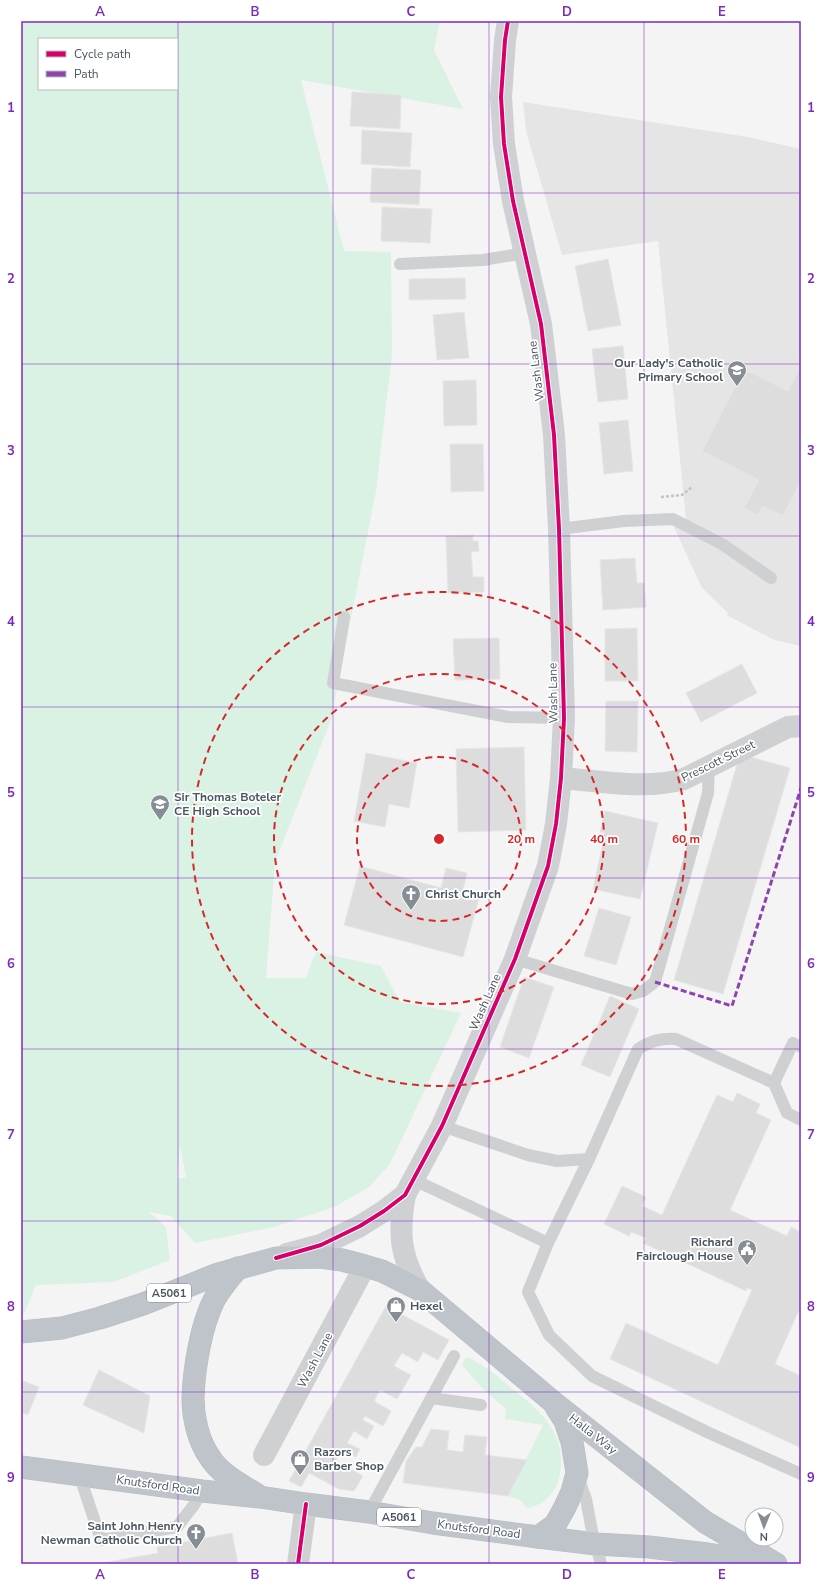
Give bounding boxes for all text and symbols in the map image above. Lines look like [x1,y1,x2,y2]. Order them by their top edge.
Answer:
text: A [95,3,105,21]
text: B [251,3,260,21]
text: C [407,3,416,21]
text: D [562,3,572,21]
text: E [718,3,726,21]
legend [38,38,178,90]
text: Cycle path [74,46,131,62]
text: Path [74,66,99,82]
text: 1 [7,99,15,117]
text: 1 [807,99,815,117]
text: 2 [7,270,15,288]
text: 2 [807,270,815,288]
street label: Wash Lane [524,340,548,402]
place label: Our Lady's Catholic Primary School [614,355,723,385]
school or university icon: Our Lady's Catholic Primary School [726,359,748,387]
text: 3 [7,442,15,460]
text: 3 [807,442,815,460]
text: 4 [7,613,15,631]
text: 4 [807,613,815,631]
street label: Wash Lane [544,663,562,723]
street label: Prescott Street [679,736,758,786]
text: 5 [7,784,15,802]
text: 5 [807,784,815,802]
place label: Sir Thomas Boteler CE High School [174,789,282,819]
school or university icon: Sir Thomas Boteler CE High School [149,793,171,821]
text: 20 m [507,831,535,847]
text: 40 m [590,831,618,847]
text: 60 m [672,831,700,847]
centre of rings [432,832,446,846]
church icon: Christ Church [400,883,422,911]
place label: Christ Church [425,886,501,902]
text: 6 [7,955,15,973]
text: 6 [807,955,815,973]
street label: Wash Lane [465,971,505,1033]
text: 7 [7,1126,15,1144]
text: 7 [807,1126,815,1144]
place label: Richard Fairclough House [636,1234,733,1264]
public building icon: Richard Fairclough House [736,1238,758,1266]
road number: A5061 [147,1284,191,1302]
shop icon: Hexel [385,1295,407,1323]
text: 8 [7,1298,15,1316]
place label: Hexel [410,1298,443,1314]
text: 8 [807,1298,815,1316]
street label: Wash Lane [294,1329,336,1391]
street label: Halla Way [566,1410,621,1458]
place label: Razors Barber Shop [314,1444,384,1474]
shop icon: Razors Barber Shop [289,1448,311,1476]
text: 9 [7,1469,15,1487]
text: 9 [807,1469,815,1487]
street label: Knutsford Road [115,1471,201,1499]
north arrow [744,1507,784,1547]
road number: A5061 [377,1508,421,1526]
street label: Knutsford Road [436,1516,522,1542]
place label: Saint John Henry Newman Catholic Church [41,1518,183,1548]
church icon: Saint John Henry Newman Catholic Church [185,1522,207,1550]
text: N [760,1529,768,1544]
text: A [95,1566,105,1584]
text: B [251,1566,260,1584]
text: C [407,1566,416,1584]
text: D [562,1566,572,1584]
text: E [718,1566,726,1584]

